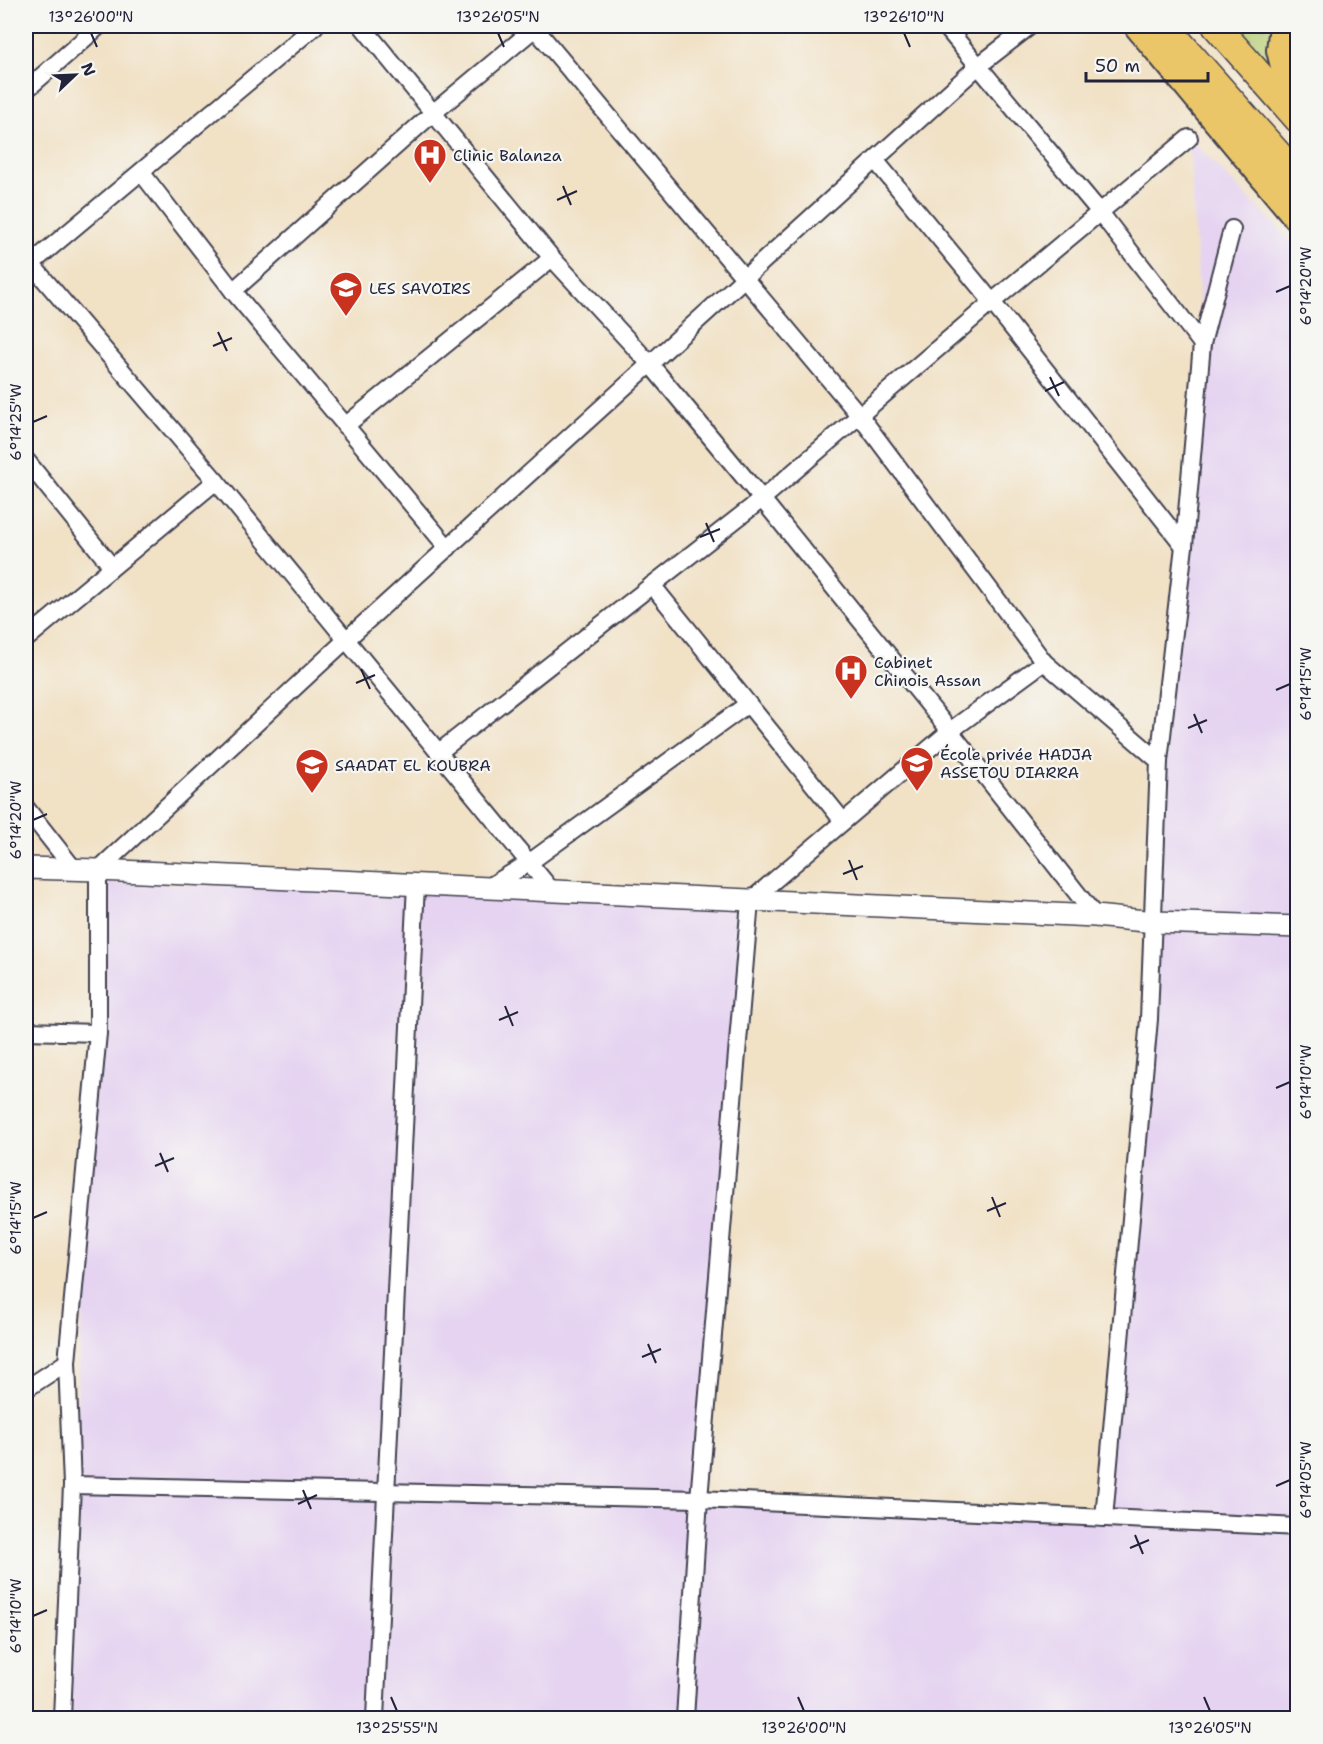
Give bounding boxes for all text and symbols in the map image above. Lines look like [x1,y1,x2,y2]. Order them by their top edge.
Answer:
text: 13°26'00"N [49,7,134,27]
text: 13°26'05"N [456,7,540,27]
text: 13°26'10"N [864,7,944,27]
north arrow [45,45,105,105]
scale bar [1086,45,1208,83]
text: 50 m [1095,54,1140,78]
text: N [76,59,100,79]
hospital icon: Clinic Balanza [412,137,448,184]
place label: Clinic Balanza [453,145,562,166]
text: 6°14'20"W [1296,247,1316,325]
school or university icon: LES SAVOIRS [328,270,364,317]
place label: LES SAVOIRS [369,278,471,299]
text: 6°14'25"W [6,383,26,461]
text: 6°14'15"W [1296,647,1316,721]
place label: Cabinet Chinois Assan [874,652,981,691]
hospital icon: Cabinet Chinois Assan [833,653,869,700]
place label: École privée HADJA ASSETOU DIARRA [940,744,1092,783]
school or university icon: École privée HADJA ASSETOU DIARRA [899,745,935,792]
school or university icon: SAADAT EL KOUBRA [294,747,330,794]
place label: SAADAT EL KOUBRA [335,755,491,776]
text: 6°14'20"W [6,781,26,859]
text: 6°14'10"W [1296,1044,1316,1120]
text: 6°14'15"W [6,1181,26,1255]
text: 6°14'05"W [1296,1441,1316,1519]
text: 6°14'10"W [6,1578,26,1654]
text: 13°25'55"N [356,1718,438,1738]
text: 13°26'00"N [762,1718,847,1738]
text: 13°26'05"N [1168,1718,1252,1738]

